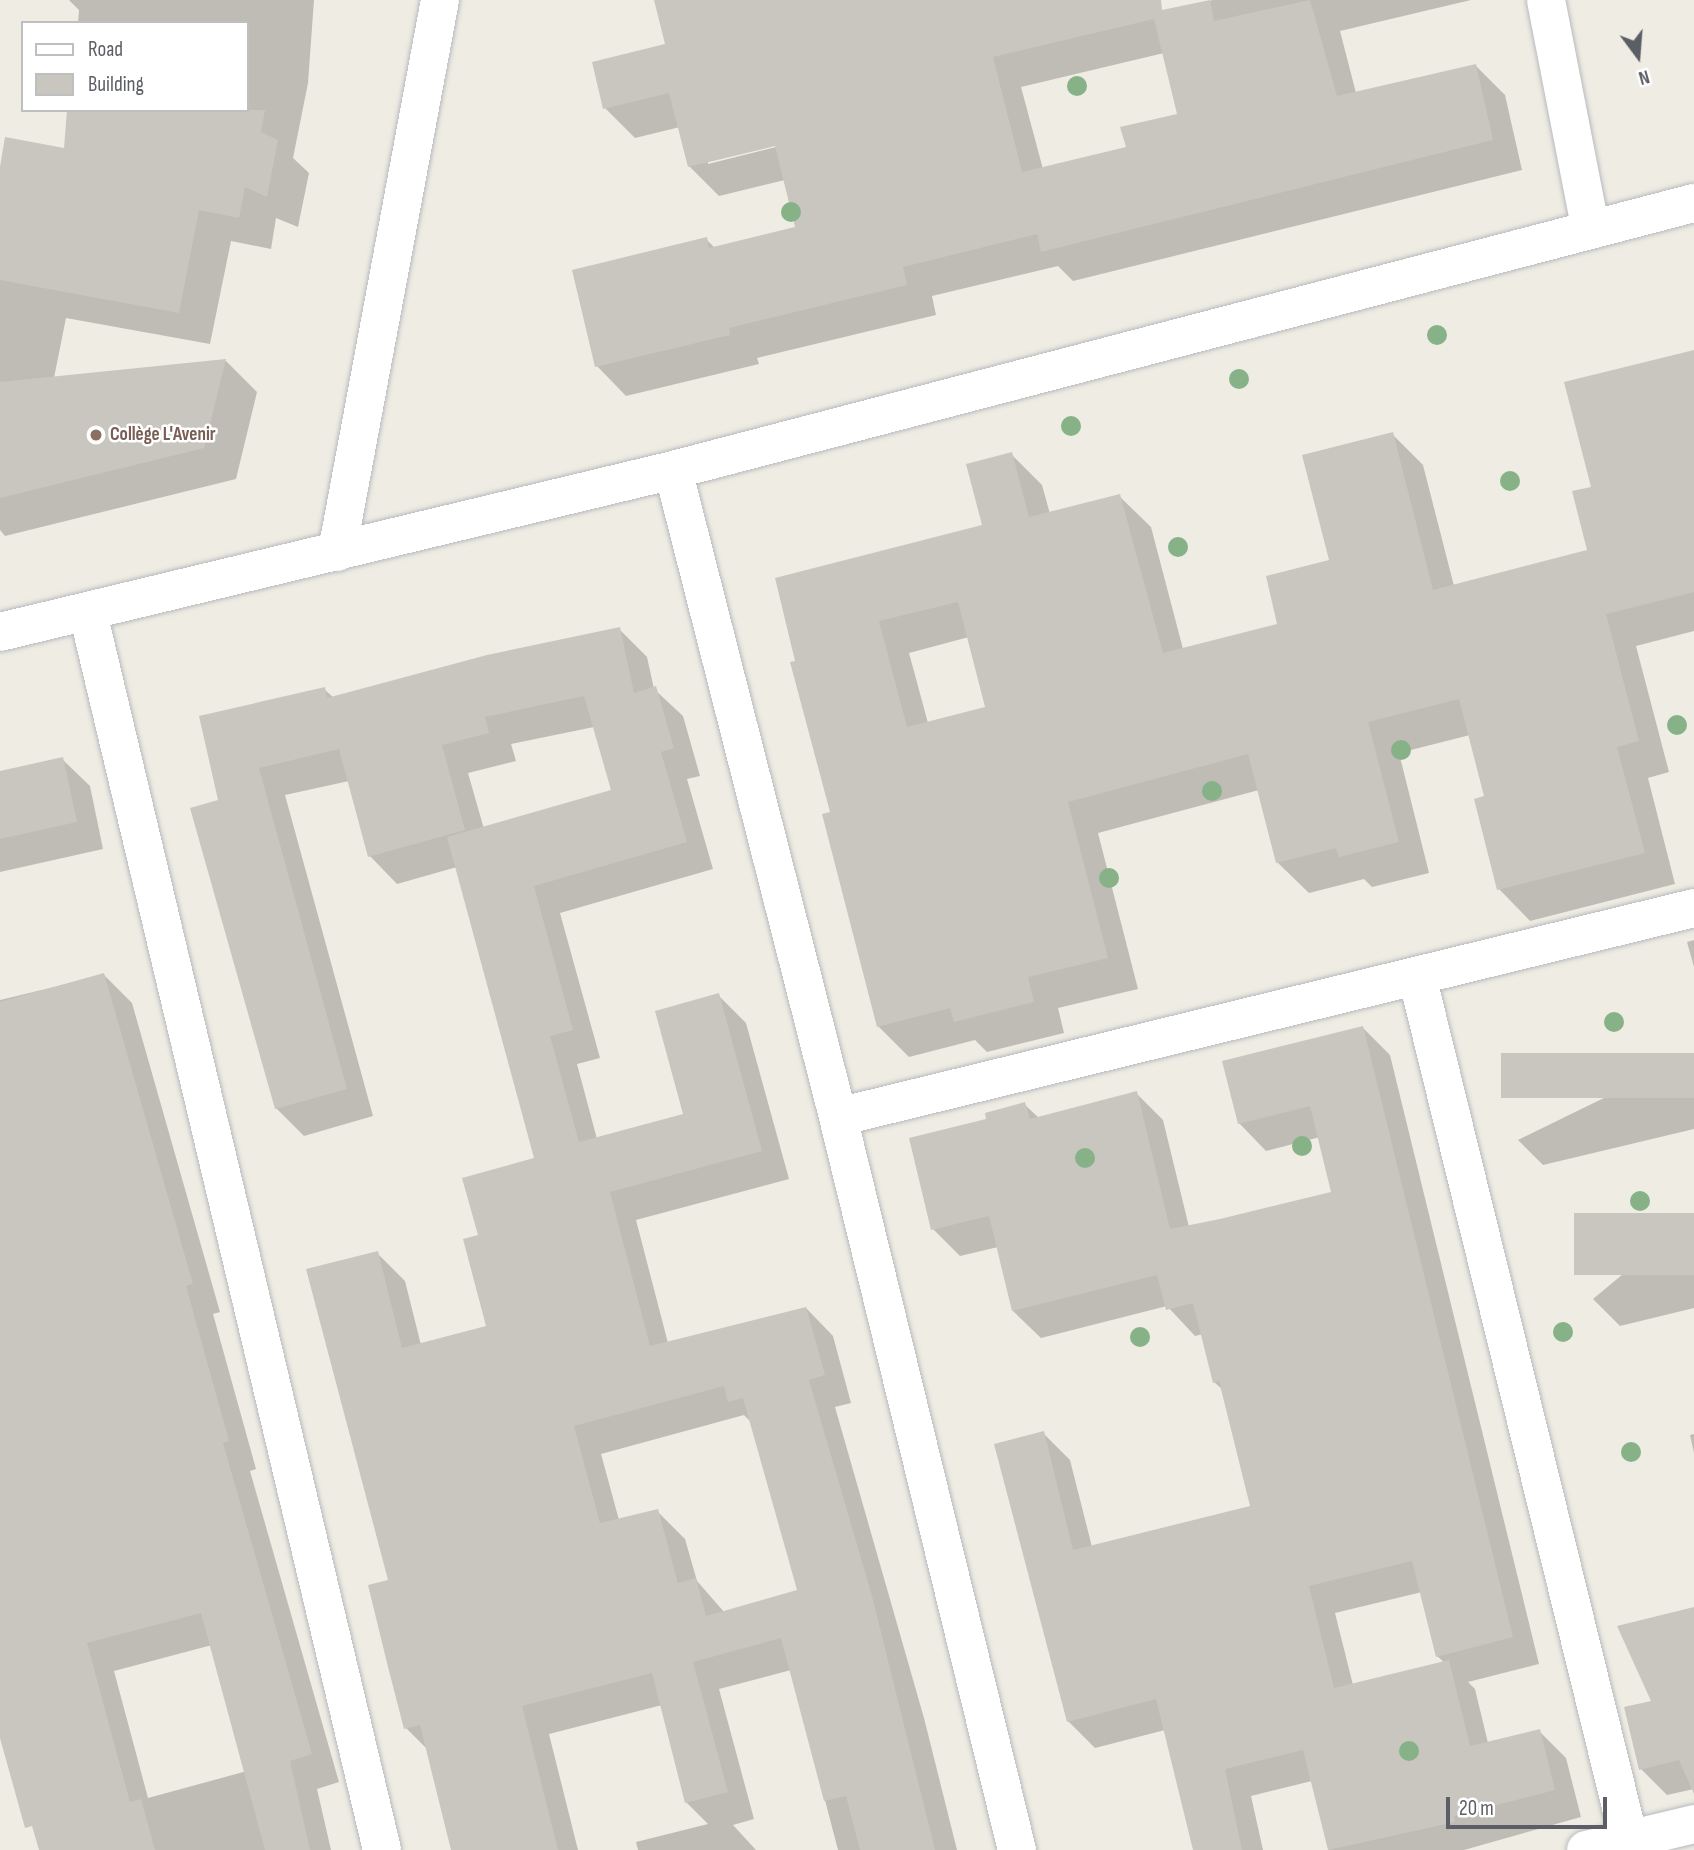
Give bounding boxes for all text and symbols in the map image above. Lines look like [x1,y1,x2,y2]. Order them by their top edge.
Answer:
legend [21,21,248,112]
north arrow [1603,21,1673,91]
text: Road [88,37,123,62]
text: N [1636,64,1652,89]
text: Building [88,72,144,97]
place label: Collège L'Avenir [110,424,216,446]
marker: Collège L'Avenir [88,427,104,443]
scale bar [1449,1784,1610,1828]
text: 20 m [1459,1796,1494,1821]

